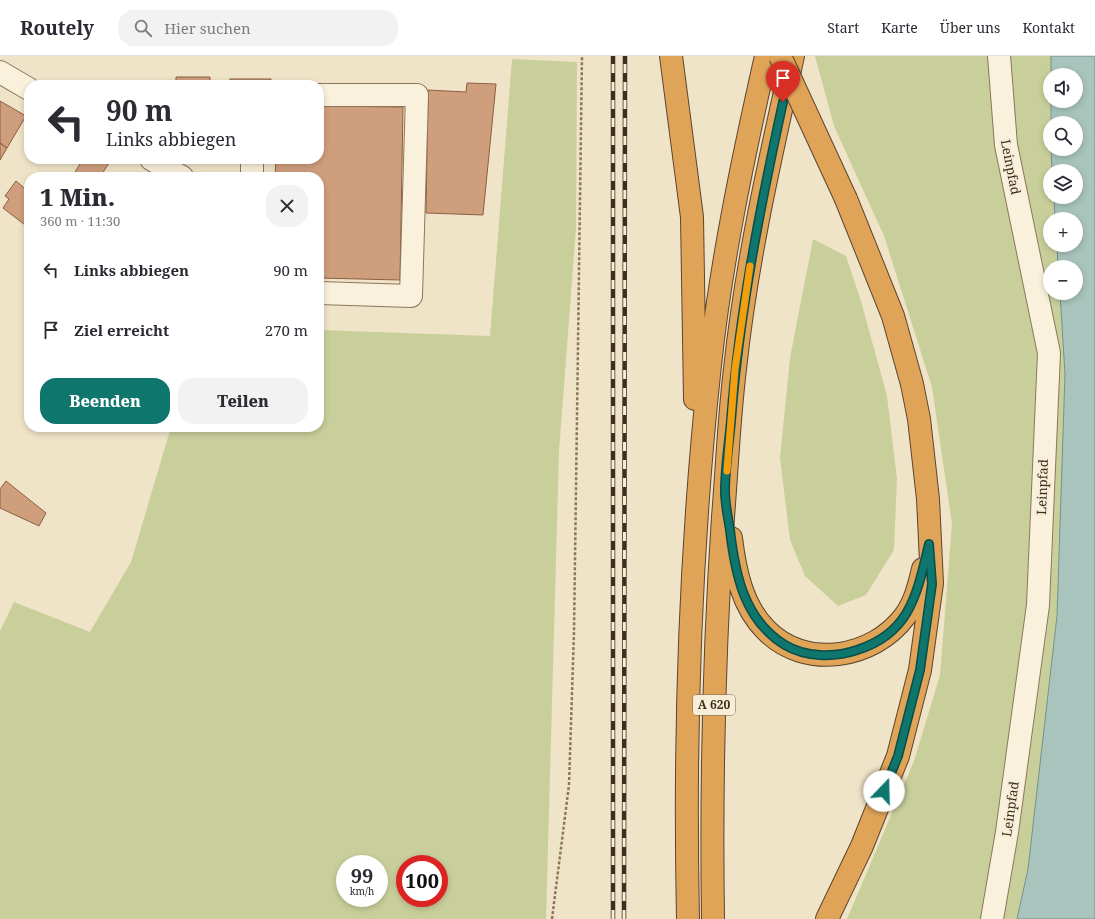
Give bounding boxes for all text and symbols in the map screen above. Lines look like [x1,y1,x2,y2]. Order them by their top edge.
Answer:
search box [118,10,398,46]
text: Routely [20,15,94,41]
icon: search [132,17,154,39]
text: Hier suchen [164,18,251,38]
text: Start [827,18,859,37]
text: Karte [881,18,918,37]
text: Über uns [940,18,1000,37]
text: Kontakt [1022,18,1075,37]
pin [766,61,800,102]
icon: arrive [772,67,794,89]
map controls [1043,68,1083,300]
button: sound [1043,68,1083,108]
text: 90 m [106,91,173,129]
icon: left [40,96,92,148]
button: search [1043,116,1083,156]
text: Links abbiegen [106,127,236,151]
street label: Leinpfad [997,138,1025,196]
button: layers [1043,164,1083,204]
text: 1 Min. [40,180,115,213]
button: close [266,185,308,227]
text: 360 m · 11:30 [40,212,120,230]
button: + [1043,212,1083,252]
icon: left [40,259,62,281]
text: Links abbiegen [74,260,189,280]
text: 90 m [273,260,308,280]
button: − [1043,260,1083,300]
icon: arrive [40,319,62,341]
text: Ziel erreicht [74,320,169,340]
text: 270 m [265,320,308,340]
button: Beenden [40,378,170,424]
button: Teilen [178,378,308,424]
street label: Leinpfad [1032,459,1052,515]
road number: A 620 [693,695,735,715]
position arrow [863,770,905,812]
street label: Leinpfad [997,780,1023,838]
speed limit sign: 100 [396,855,448,907]
text: 99 [351,862,373,889]
text: km/h [350,884,374,898]

